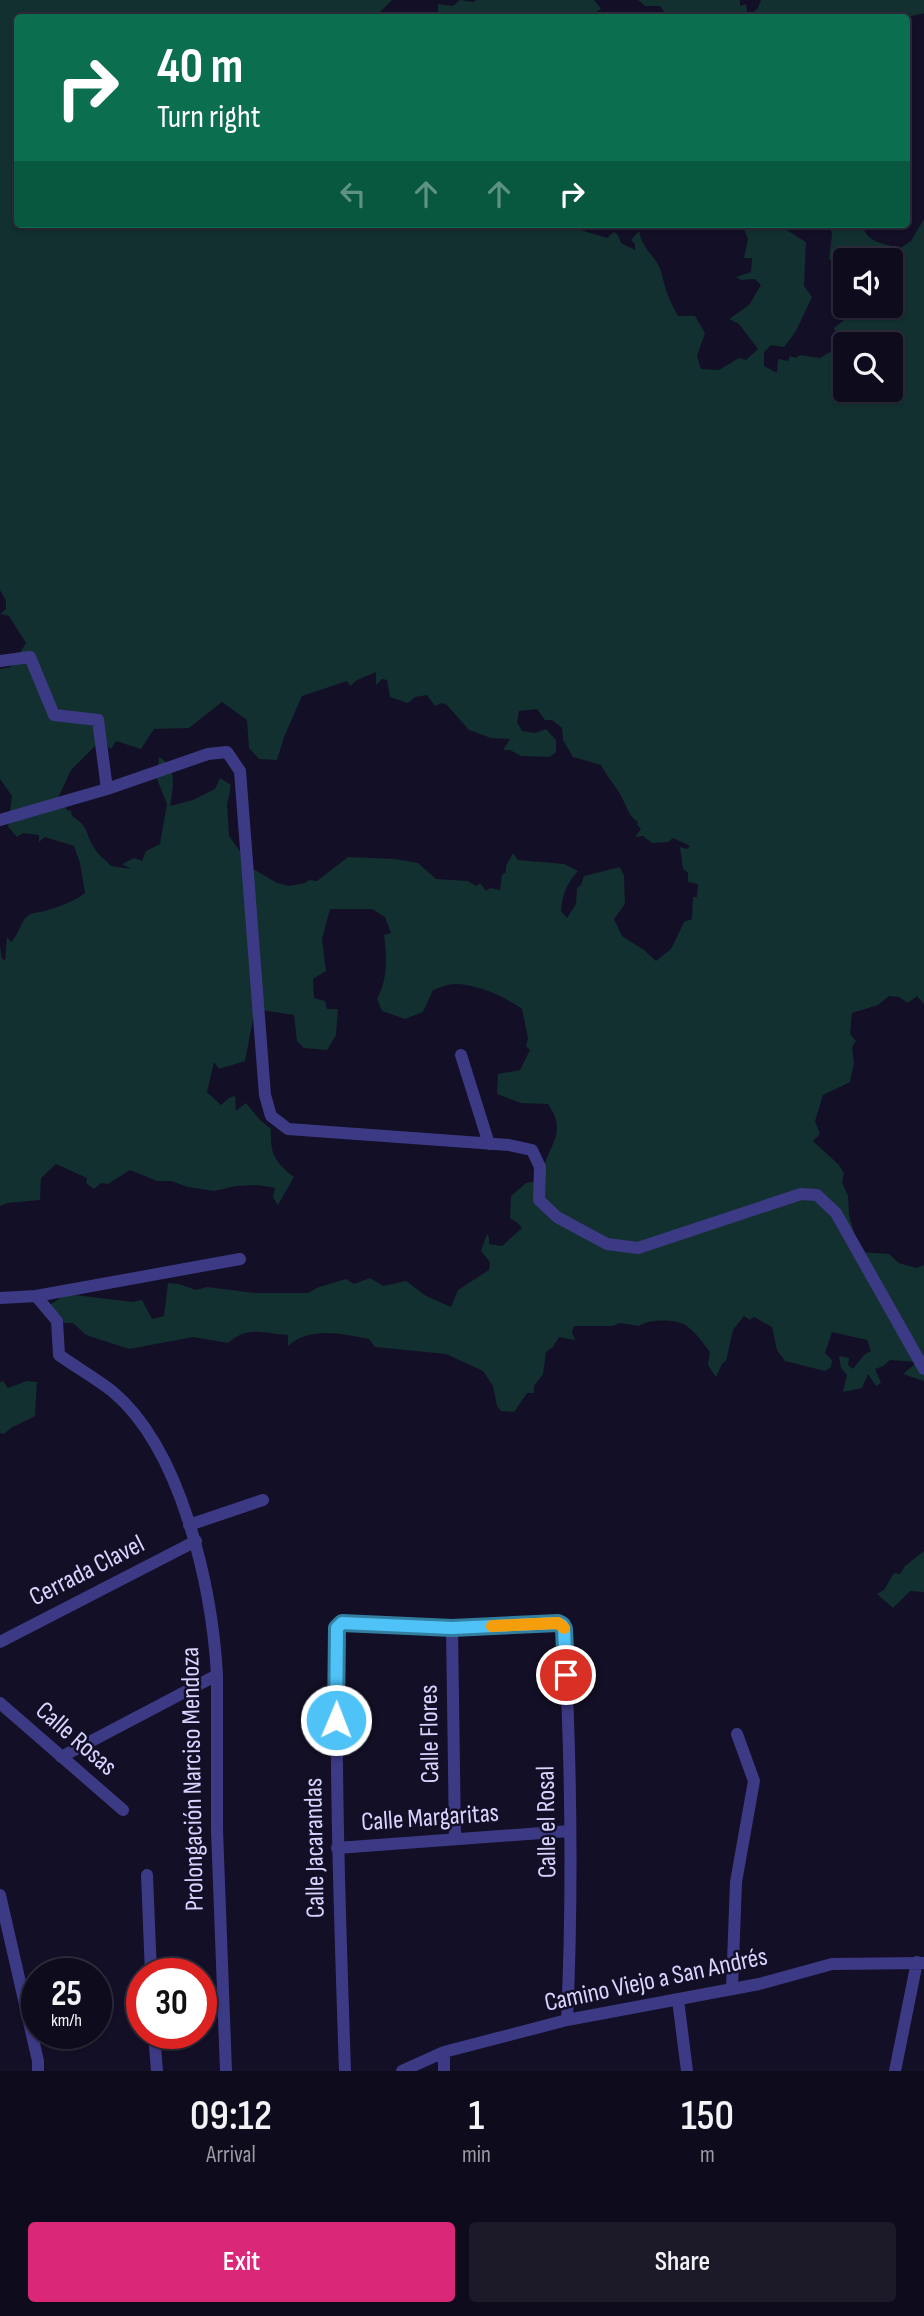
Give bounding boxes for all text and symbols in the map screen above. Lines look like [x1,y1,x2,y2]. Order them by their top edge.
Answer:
text: 40 m [157,38,243,97]
icon: right [42,42,133,133]
text: Turn right [157,98,261,137]
icon: left [334,175,372,213]
icon: ahead [407,175,445,213]
icon: ahead [480,175,518,213]
icon: right [553,175,591,213]
map controls [833,248,903,402]
button: sound [833,248,903,318]
button: search [833,332,903,402]
street label: Cerrada Clavel [24,1529,150,1613]
pin [536,1645,596,1705]
street label: Prolongación Narciso Mendoza [175,1646,211,1912]
icon: arrive [547,1656,585,1694]
position arrow [299,1683,373,1757]
street label: Calle Flores [414,1684,446,1784]
street label: Calle Rosas [29,1695,123,1783]
street label: Calle el Rosal [531,1766,563,1878]
street label: Calle Jacarandas [298,1778,332,1918]
street label: Calle Margaritas [360,1798,500,1838]
street label: Camino Viejo a San Andrés [542,1941,770,2019]
speed limit sign: 30 [126,1958,217,2049]
text: 25 [51,1973,82,2016]
text: km/h [51,2010,82,2031]
text: 09:12 [190,2091,272,2142]
text: 1 [469,2091,484,2142]
text: 150 [681,2091,734,2142]
text: Arrival [206,2141,256,2169]
text: min [462,2141,491,2169]
text: m [700,2141,715,2169]
button: Exit [28,2222,455,2302]
button: Share [469,2222,896,2302]

